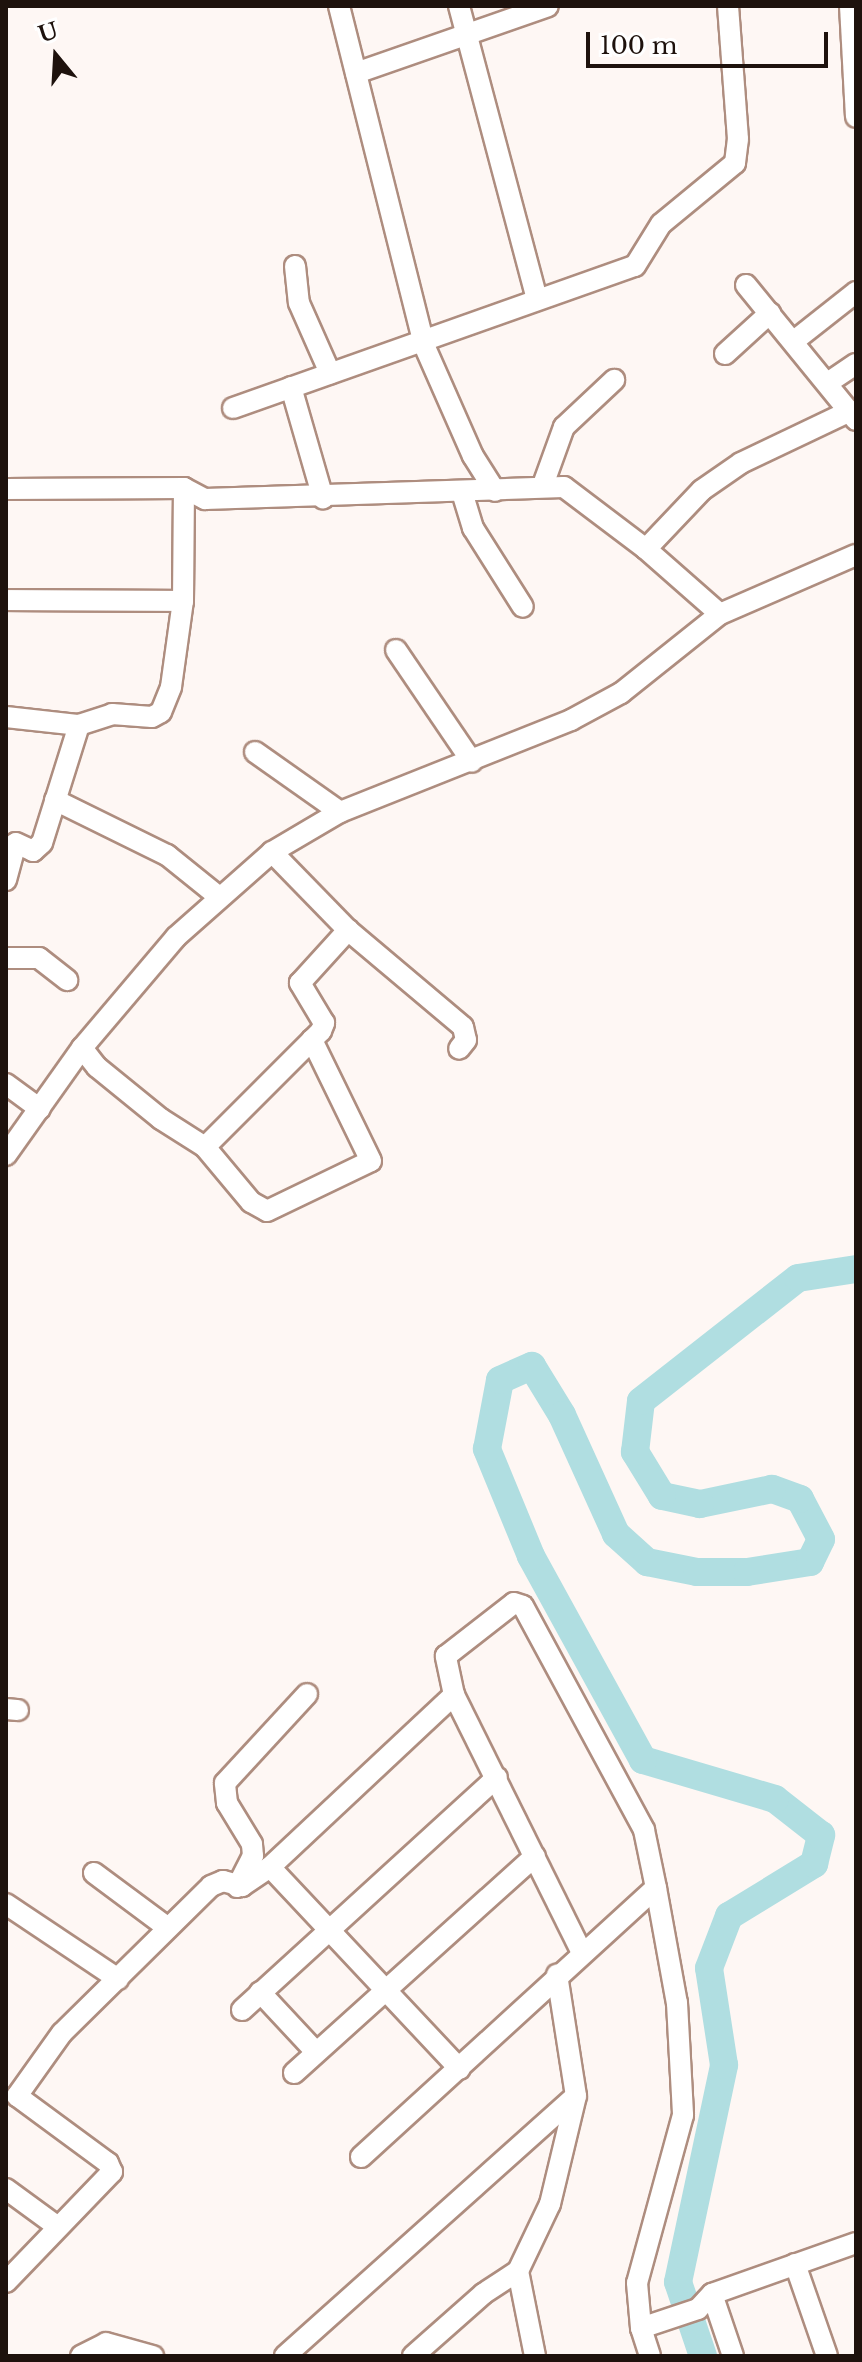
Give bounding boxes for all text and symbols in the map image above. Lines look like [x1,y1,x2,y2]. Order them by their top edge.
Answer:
north arrow [16,16,96,96]
scale bar [590,16,832,66]
text: U [35,17,62,49]
text: 100 m [600,31,678,60]

